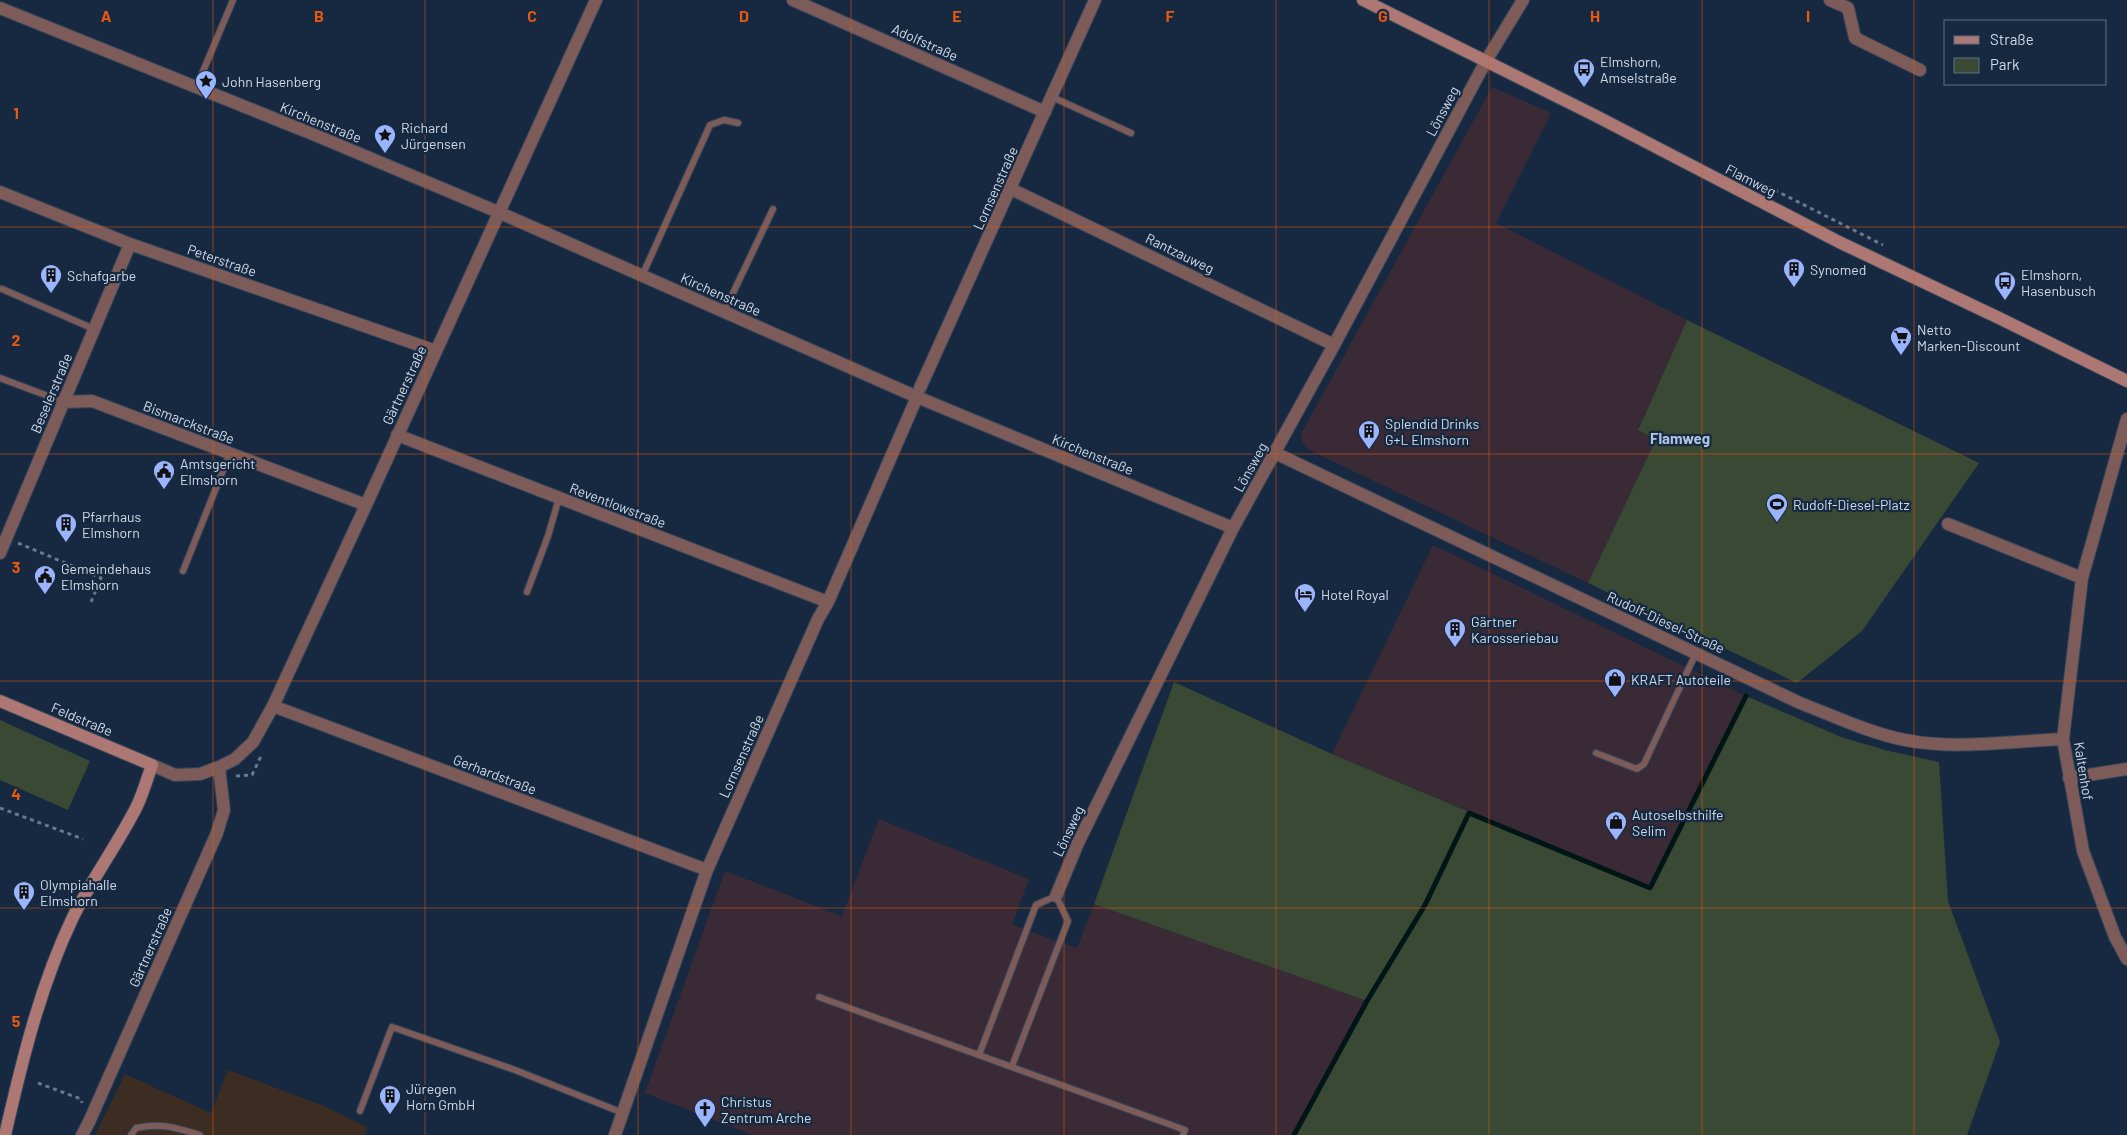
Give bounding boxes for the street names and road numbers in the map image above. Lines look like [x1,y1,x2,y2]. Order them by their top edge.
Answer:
street label: Adolfstraße [889,20,961,64]
street label: Lönsweg [1422,83,1462,139]
street label: Kirchenstraße [278,98,364,146]
street label: Lornsenstraße [969,144,1021,232]
street label: Flamweg [1723,160,1779,200]
street label: Rantzauweg [1143,229,1217,277]
street label: Peterstraße [185,240,259,280]
street label: Kirchenstraße [678,269,764,319]
street label: Gärtnerstraße [378,343,430,427]
street label: Beselerstraße [27,350,75,436]
street label: Bismarckstraße [141,397,237,447]
street label: Kirchenstraße [1050,430,1136,478]
street label: Lönsweg [1229,439,1271,495]
street label: Reventlowstraße [567,479,669,531]
street label: Rudolf-Diesel-Straße [1605,587,1727,657]
street label: Feldstraße [49,698,115,740]
street label: Lornsenstraße [715,712,767,800]
street label: Kaltenhof [2071,741,2097,801]
street label: Gerhardstraße [451,750,539,798]
street label: Lönsweg [1049,803,1087,859]
street label: Gärtnerstraße [125,905,175,989]

